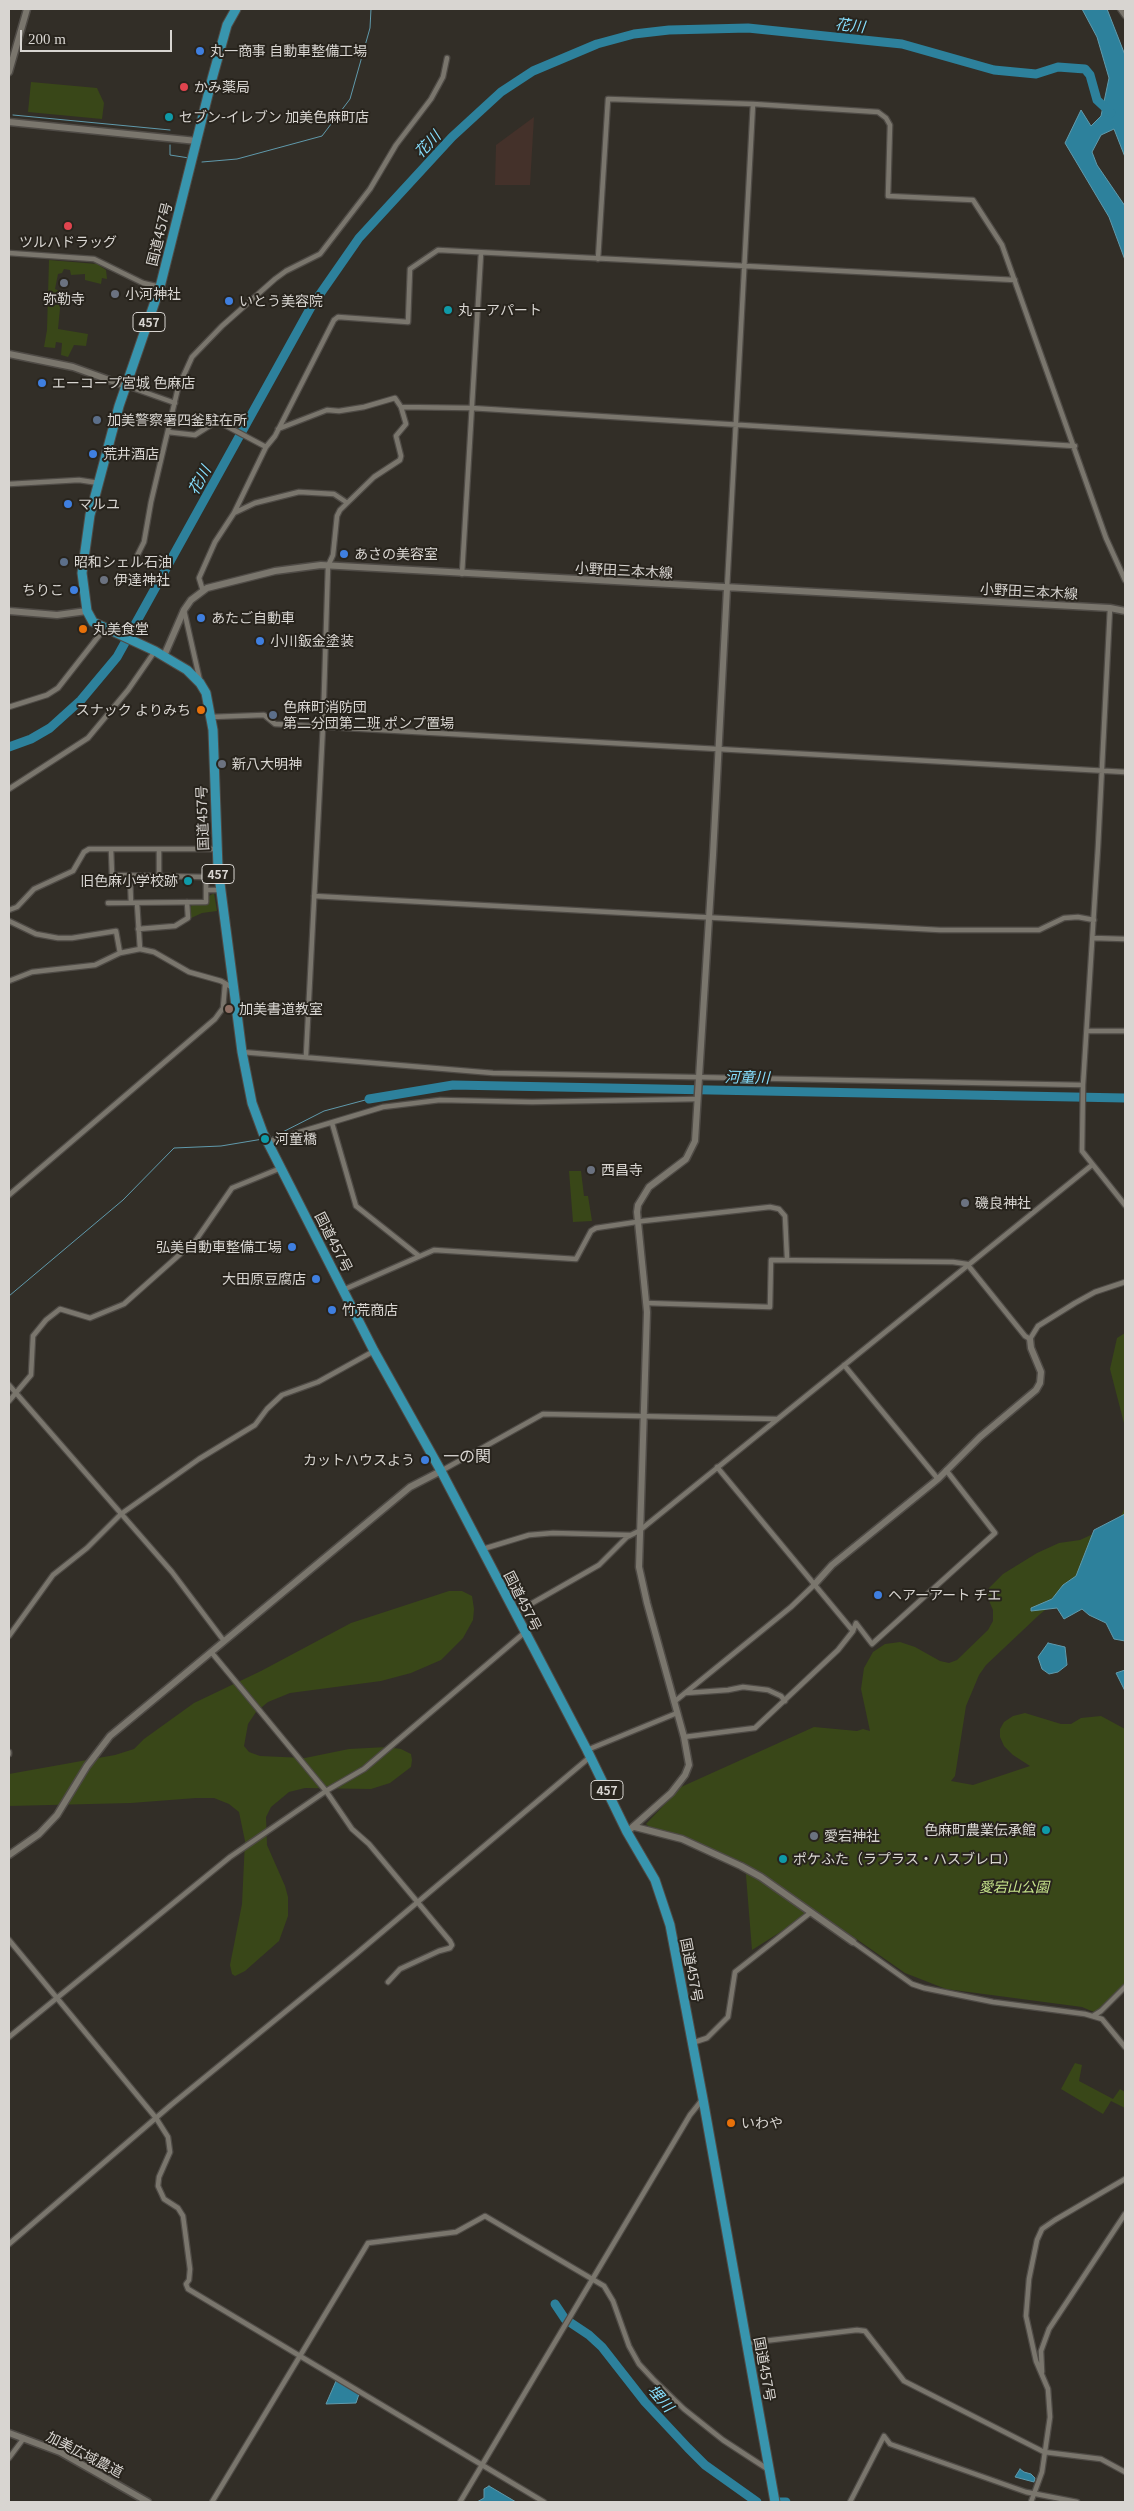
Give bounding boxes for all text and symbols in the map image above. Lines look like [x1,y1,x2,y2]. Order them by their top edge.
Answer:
water label: 花川 [834,14,866,36]
scale bar [22,20,175,52]
text: 200 m [28,31,66,47]
place label: 丸一商事 自動車整備工場 [210,43,367,59]
marker: 丸一商事 自動車整備工場 [194,45,206,57]
place label: かみ薬局 [194,79,250,95]
marker: かみ薬局 [178,81,190,93]
place label: セブン-イレブン 加美色麻町店 [179,109,369,125]
marker: セブン-イレブン 加美色麻町店 [163,111,175,123]
water label: 花川 [410,127,444,161]
street label: 国道457号 [143,200,175,268]
marker: ツルハドラッグ [62,220,74,232]
place label: ツルハドラッグ [19,234,117,250]
marker: 弥勒寺 [58,277,70,289]
place label: 小河神社 [125,286,181,302]
marker: 小河神社 [109,288,121,300]
place label: 弥勒寺 [43,291,85,307]
place label: いとう美容院 [239,293,323,309]
marker: いとう美容院 [223,295,235,307]
place label: 丸一アパート [458,302,542,318]
marker: 丸一アパート [442,304,454,316]
road number: 457 [133,313,165,332]
place label: エーコープ宮城 色麻店 [52,375,195,391]
marker: エーコープ宮城 色麻店 [36,377,48,389]
place label: 加美警察署四釜駐在所 [107,412,247,428]
marker: 加美警察署四釜駐在所 [91,414,103,426]
place label: 荒井酒店 [103,446,159,462]
marker: 荒井酒店 [87,448,99,460]
water label: 花川 [184,463,214,497]
place label: マルユ [78,496,120,512]
marker: マルユ [62,498,74,510]
place label: あさの美容室 [354,546,438,562]
marker: あさの美容室 [338,548,350,560]
place label: 昭和シェル石油 [74,554,172,570]
marker: 昭和シェル石油 [58,556,70,568]
street label: 小野田三本木線 [575,559,673,581]
place label: 伊達神社 [114,572,170,588]
marker: 伊達神社 [98,574,110,586]
street label: 小野田三本木線 [980,580,1078,602]
place label: ちりこ [22,582,64,598]
marker: ちりこ [68,584,80,596]
place label: あたご自動車 [211,610,295,626]
marker: あたご自動車 [195,612,207,624]
place label: 丸美食堂 [93,621,149,637]
marker: 丸美食堂 [77,623,89,635]
place label: 小川鈑金塗装 [270,633,354,649]
marker: 小川鈑金塗装 [254,635,266,647]
place label: 色麻町消防団 第二分団第二班 ポンプ置場 [283,699,454,732]
place label: スナック よりみち [76,702,191,718]
marker: スナック よりみち [195,704,207,716]
marker: 色麻町消防団 第二分団第二班 ポンプ置場 [267,709,279,721]
place label: 新八大明神 [232,756,302,772]
marker: 新八大明神 [216,758,228,770]
street label: 国道457号 [192,785,212,851]
road number: 457 [202,864,234,884]
place label: 旧色麻小学校跡 [80,873,178,889]
marker: 旧色麻小学校跡 [182,875,194,887]
place label: 加美書道教室 [239,1001,323,1017]
marker: 加美書道教室 [223,1003,235,1015]
water label: 河童川 [724,1068,770,1086]
place label: 河童橋 [275,1131,317,1147]
marker: 河童橋 [259,1133,271,1145]
place label: 西昌寺 [601,1162,643,1178]
marker: 西昌寺 [585,1164,597,1176]
place label: 磯良神社 [975,1195,1031,1211]
marker: 磯良神社 [959,1197,971,1209]
street label: 国道457号 [312,1209,356,1275]
place label: 弘美自動車整備工場 [156,1239,282,1255]
marker: 弘美自動車整備工場 [286,1241,298,1253]
place label: 大田原豆腐店 [222,1271,306,1287]
marker: 大田原豆腐店 [310,1273,322,1285]
place label: 竹荒商店 [342,1302,398,1318]
marker: 竹荒商店 [326,1304,338,1316]
district label: 一の関 [443,1446,491,1466]
place label: カットハウスよう [303,1452,415,1468]
marker: カットハウスよう [419,1454,431,1466]
street label: 国道457号 [501,1568,545,1634]
place label: ヘアーアート チエ [888,1587,1001,1603]
marker: ヘアーアート チエ [872,1589,884,1601]
road number: 457 [591,1780,623,1800]
place label: 色麻町農業伝承館 [924,1822,1036,1838]
marker: 色麻町農業伝承館 [1040,1824,1052,1836]
place label: 愛宕神社 [824,1828,880,1844]
marker: 愛宕神社 [808,1830,820,1842]
place label: ポケふた（ラプラス・ハスブレロ） [793,1851,1017,1867]
marker: ポケふた（ラプラス・ハスブレロ） [777,1853,789,1865]
park label: 愛宕山公園 [979,1879,1049,1895]
street label: 国道457号 [678,1936,706,2004]
place label: いわや [741,2115,783,2131]
marker: いわや [725,2117,737,2129]
street label: 国道457号 [751,2335,779,2403]
water label: 埋川 [644,2381,678,2415]
street label: 加美広域農道 [44,2427,126,2481]

